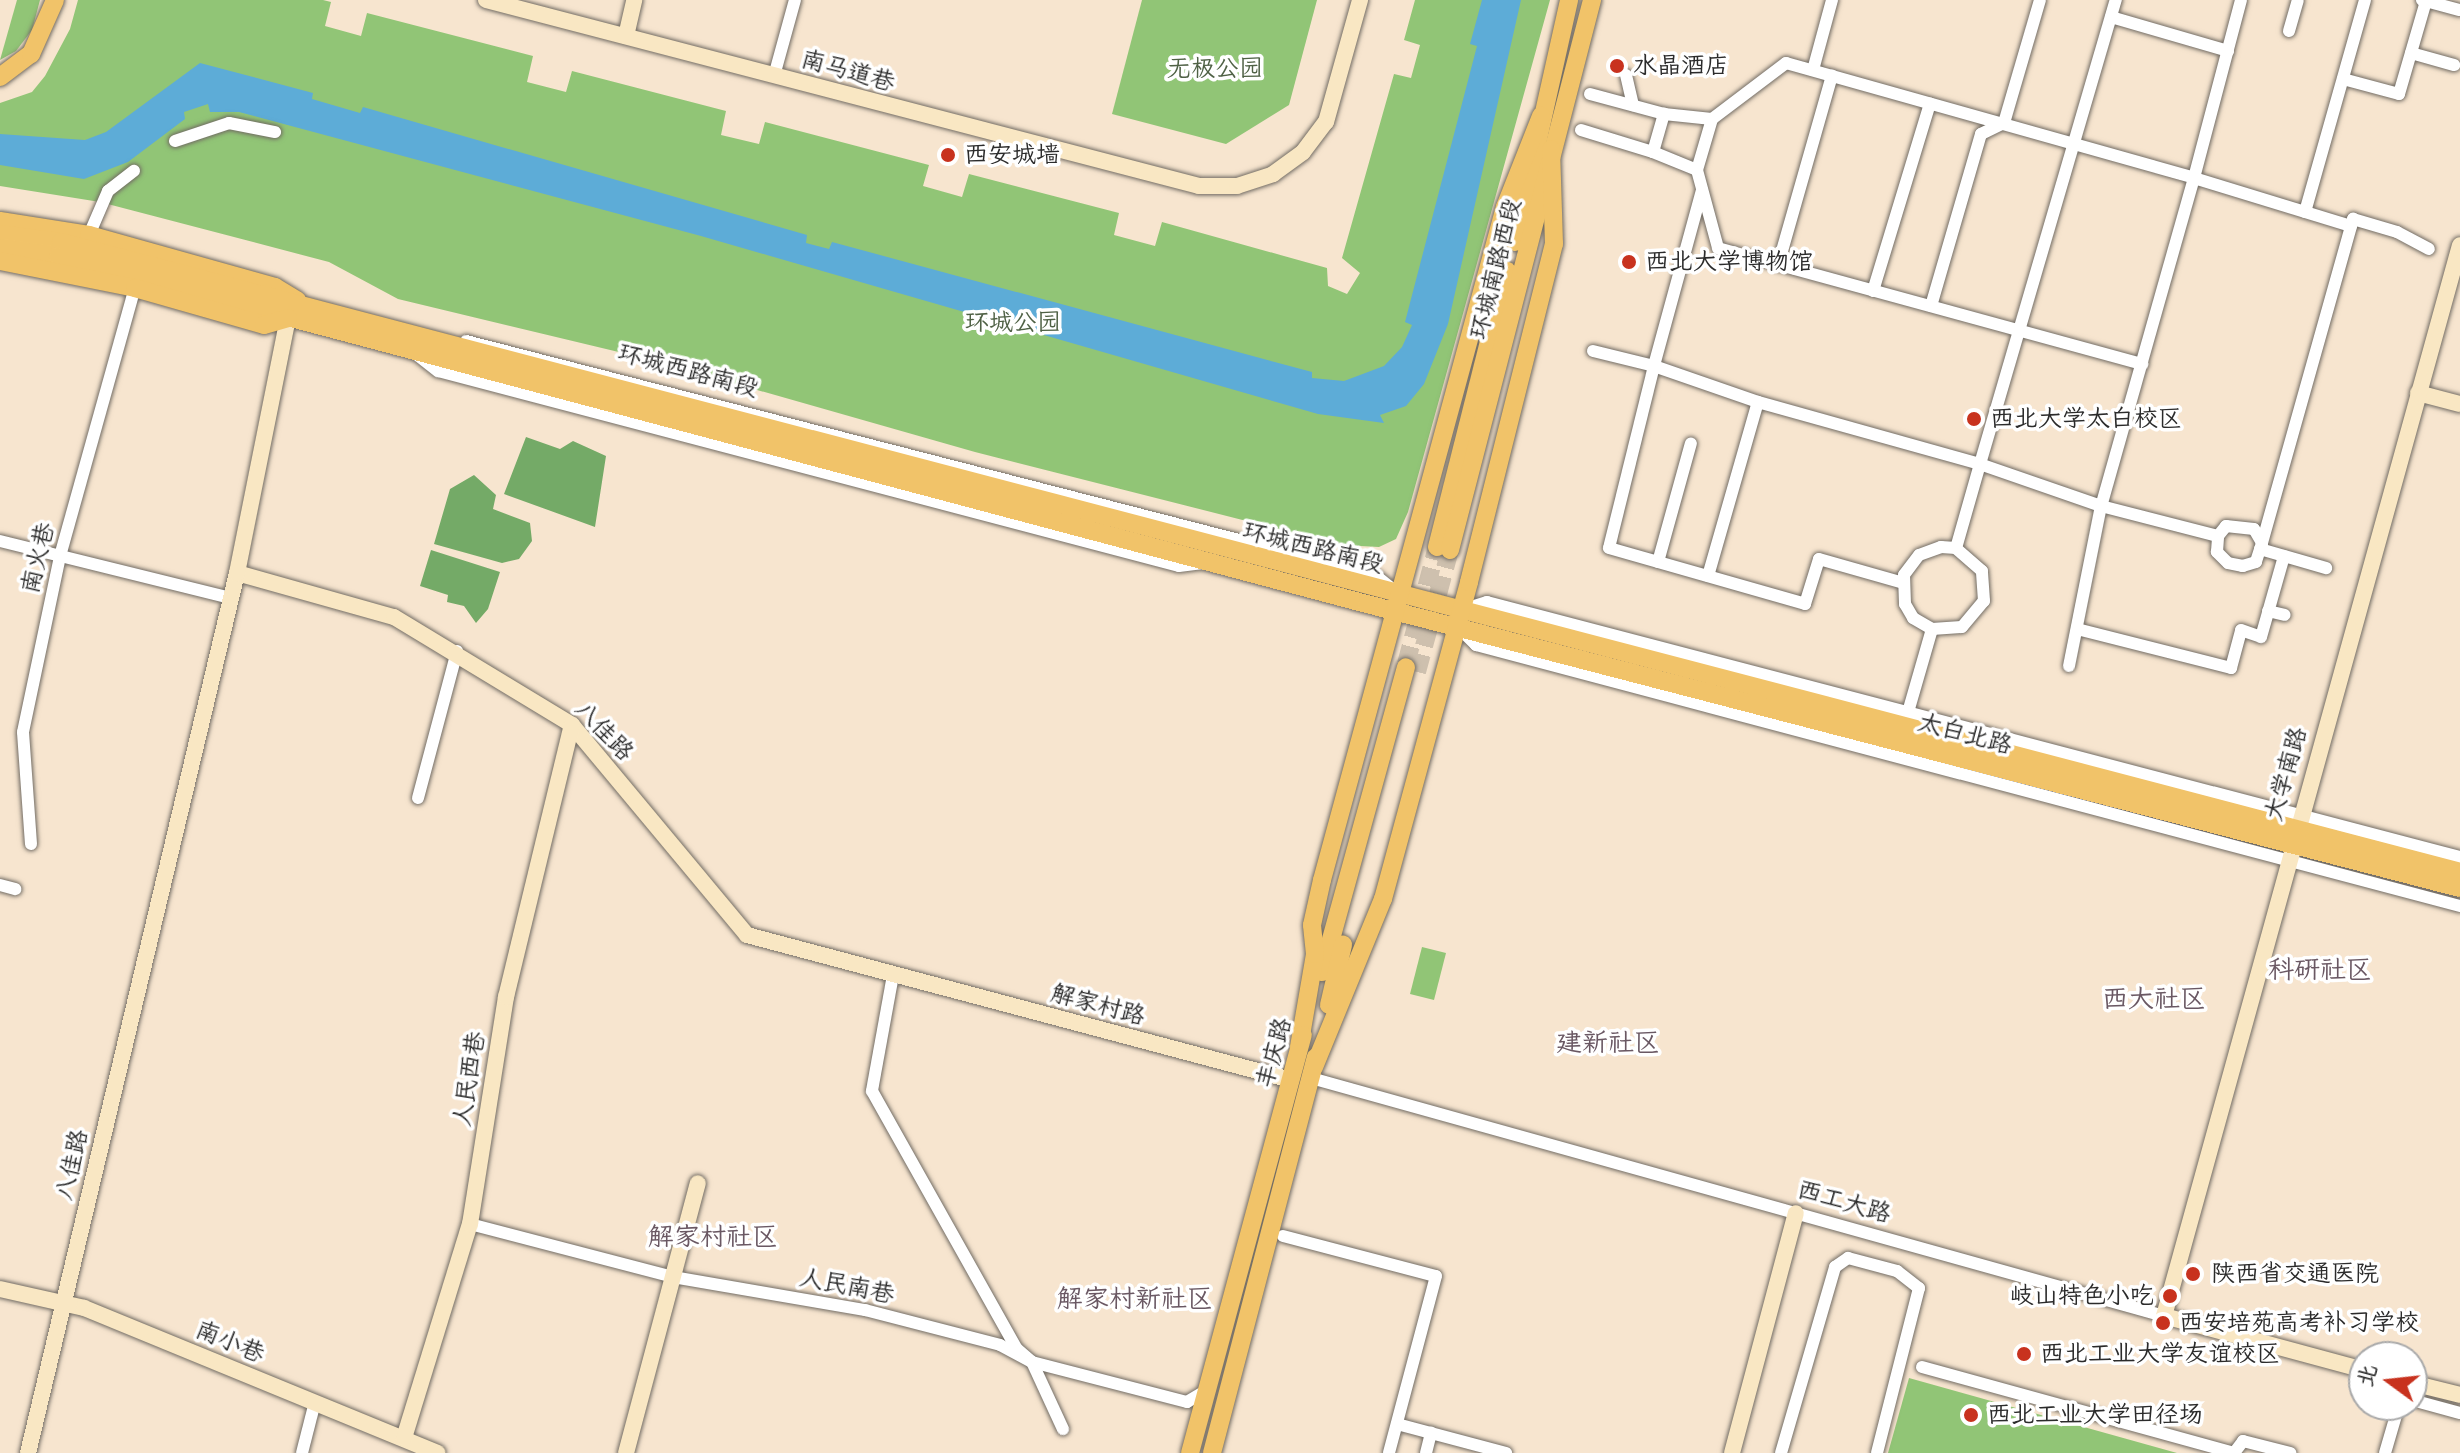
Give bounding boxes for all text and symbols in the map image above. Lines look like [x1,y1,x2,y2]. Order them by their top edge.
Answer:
street label: 南马道巷 [798,45,898,97]
place label: 水晶酒店 [1633,52,1729,80]
park label: 无极公园 [1167,55,1263,83]
marker: 水晶酒店 [1608,57,1626,75]
place label: 西安城墙 [964,141,1060,169]
marker: 西安城墙 [939,146,957,164]
street label: 环城南路西段 [1465,196,1527,342]
place label: 西北大学博物馆 [1645,248,1813,276]
marker: 西北大学博物馆 [1620,253,1638,271]
park label: 环城公园 [965,309,1061,337]
street label: 环城西路南段 [615,338,761,404]
place label: 西北大学太白校区 [1990,405,2182,433]
marker: 西北大学太白校区 [1965,410,1983,428]
street label: 环城西路南段 [1240,517,1386,579]
street label: 南火巷 [16,520,60,596]
street label: 八佳路 [569,695,639,767]
street label: 太白北路 [1915,708,2015,760]
street label: 大学南路 [2259,724,2313,824]
district label: 科研社区 [2268,954,2372,986]
street label: 解家村路 [1048,979,1148,1031]
district label: 西大社区 [2102,983,2206,1015]
street label: 丰庆路 [1250,1014,1298,1092]
district label: 建新社区 [1556,1027,1660,1059]
street label: 人民西巷 [447,1029,491,1129]
street label: 八佳路 [50,1127,94,1203]
street label: 西工大路 [1794,1175,1894,1229]
district label: 解家村社区 [648,1221,778,1253]
place label: 陕西省交通医院 [2211,1260,2379,1288]
street label: 人民南巷 [797,1263,897,1309]
marker: 陕西省交通医院 [2182,1263,2204,1285]
place label: 岐山特色小吃 [2010,1282,2154,1310]
district label: 解家村新社区 [1057,1283,1213,1315]
marker: 岐山特色小吃 [2161,1287,2179,1305]
place label: 西安培苑高考补习学校 [2179,1309,2419,1337]
marker: 西安培苑高考补习学校 [2154,1314,2172,1332]
street label: 南小巷 [191,1315,269,1369]
place label: 西北工业大学友谊校区 [2040,1340,2280,1368]
north arrow [2348,1341,2428,1421]
marker: 西北工业大学友谊校区 [2015,1345,2033,1363]
text: 北 [2345,1360,2388,1391]
place label: 西北工业大学田径场 [1987,1401,2203,1429]
marker: 西北工业大学田径场 [1962,1406,1980,1424]

